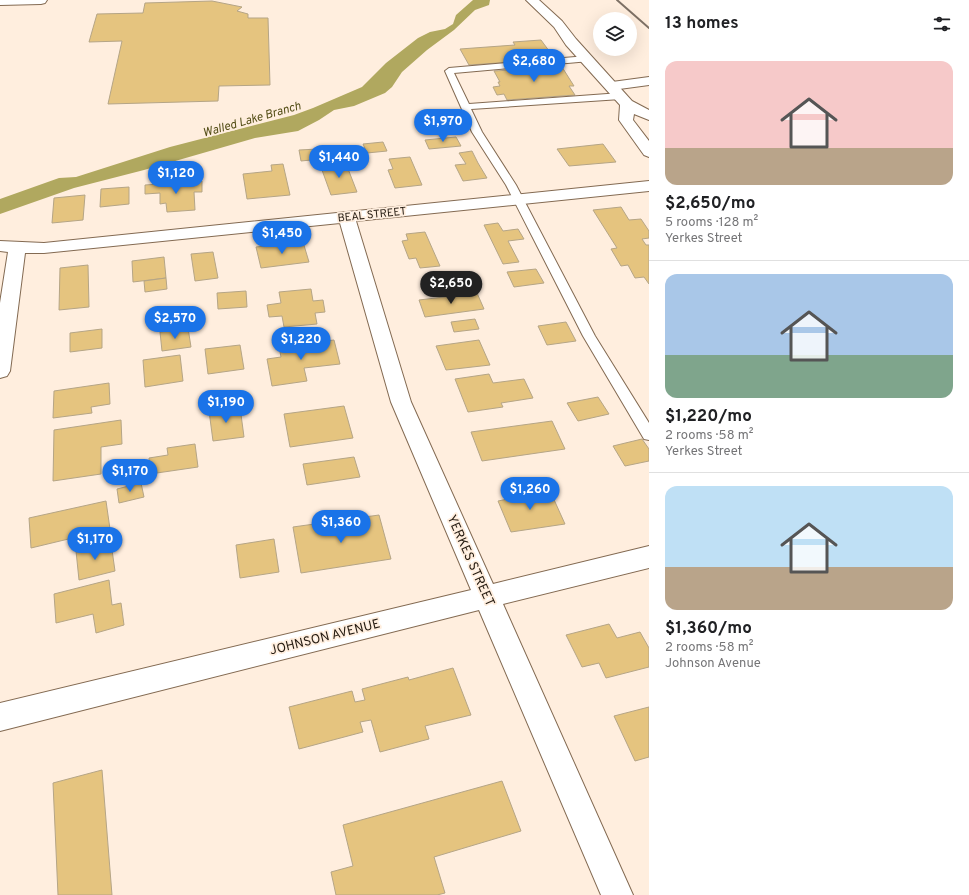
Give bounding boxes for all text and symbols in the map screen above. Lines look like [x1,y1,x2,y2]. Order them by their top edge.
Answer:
map controls [593,12,637,56]
button: layers [593,12,637,56]
text: 13 homes [665,13,739,35]
icon: filters [931,13,953,35]
pin: $2,680 [501,49,567,83]
text: $2,680 [512,54,556,70]
icon: home [773,87,845,159]
water label: Walled Lake Branch [201,98,303,142]
pin: $1,970 [410,109,476,143]
text: $1,970 [423,114,463,130]
pin: $1,440 [306,145,372,179]
text: $1,440 [318,150,360,166]
pin: $1,120 [143,161,209,195]
text: $1,120 [157,166,195,182]
text: $2,650/mo [665,193,755,215]
street label: BEAL STREET [337,204,407,226]
text: 5 rooms · 128 m² [665,215,758,231]
pin: $1,450 [249,221,315,255]
text: $1,450 [261,226,303,242]
text: Yerkes Street [665,231,743,247]
pin: $2,650 [418,271,484,305]
text: $2,650 [429,276,473,292]
icon: home [773,300,845,372]
pin: $2,570 [142,306,208,340]
text: $2,570 [154,311,196,327]
pin: $1,220 [268,327,334,361]
text: $1,220 [281,332,321,348]
pin: $1,190 [193,390,259,424]
text: $1,190 [207,395,245,411]
text: $1,220/mo [665,406,752,428]
text: 2 rooms · 58 m² [665,428,753,444]
text: Yerkes Street [665,444,743,460]
pin: $1,170 [97,459,163,493]
text: $1,170 [111,464,149,480]
pin: $1,260 [497,477,563,511]
text: $1,260 [510,482,550,498]
pin: $1,360 [308,510,374,544]
icon: home [773,512,845,584]
street label: YERKES STREET [443,513,497,609]
text: $1,360 [321,515,361,531]
pin: $1,170 [62,527,128,561]
text: $1,170 [76,532,114,548]
street label: JOHNSON AVENUE [268,617,382,659]
text: $1,360/mo [665,618,752,640]
text: 2 rooms · 58 m² [665,640,753,656]
text: Johnson Avenue [665,656,761,672]

